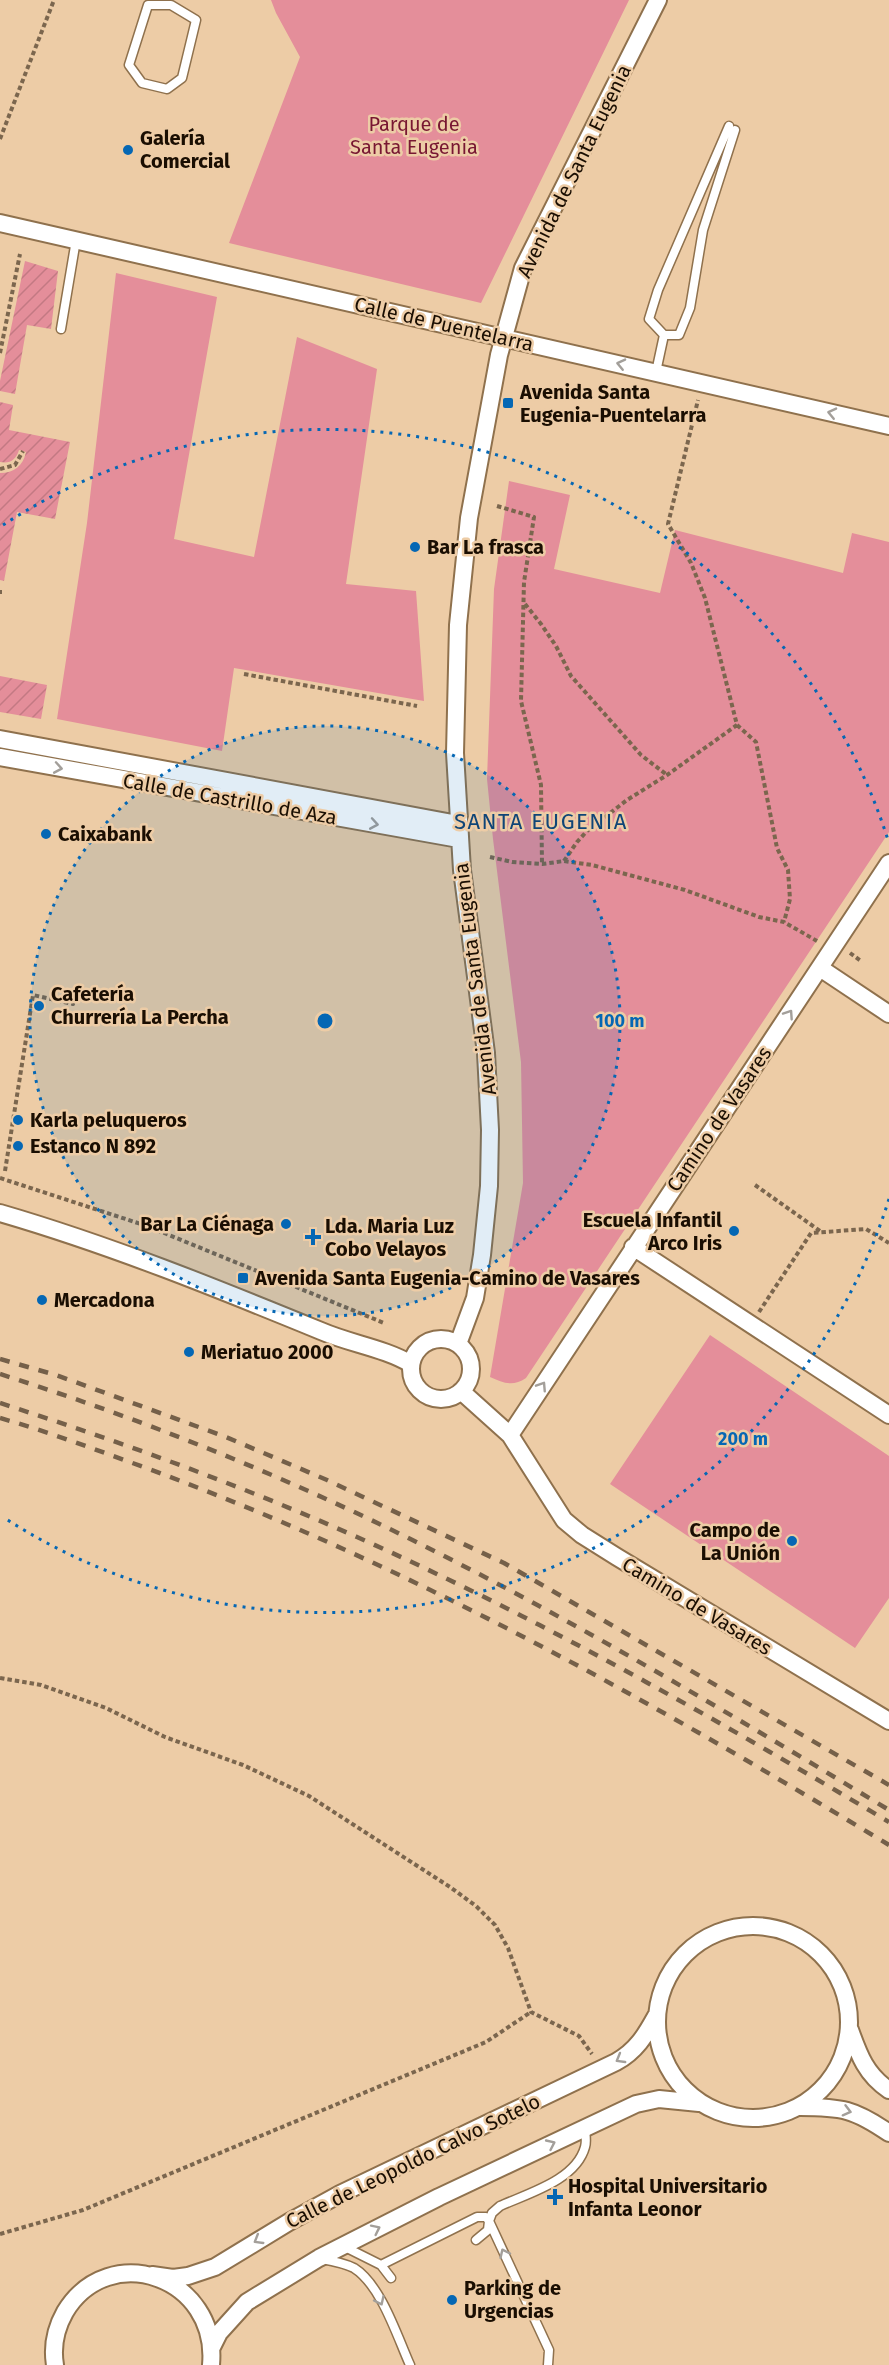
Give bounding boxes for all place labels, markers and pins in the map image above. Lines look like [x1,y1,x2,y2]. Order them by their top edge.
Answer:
place label: Galería Comercial [140,126,230,173]
marker: Galería Comercial [121,143,135,157]
place label: Avenida Santa Eugenia-Puentelarra [519,380,706,427]
marker: Avenida Santa Eugenia-Puentelarra [501,396,515,410]
place label: Bar La frasca [427,535,544,559]
marker: Bar La frasca [408,540,422,554]
place label: Caixabank [58,822,153,846]
marker: Caixabank [39,827,53,841]
place label: Cafetería Churrería La Percha [51,982,229,1029]
marker: Cafetería Churrería La Percha [32,999,46,1013]
centre of rings [315,1011,335,1031]
place label: Karla peluqueros [30,1108,187,1132]
marker: Karla peluqueros [11,1113,25,1127]
place label: Estanco N 892 [30,1134,156,1158]
marker: Estanco N 892 [11,1139,25,1153]
place label: Escuela Infantil Arco Iris [583,1208,722,1255]
place label: Bar La Ciénaga [140,1212,274,1236]
place label: Lda. Maria Luz Cobo Velayos [325,1214,454,1261]
marker: Bar La Ciénaga [279,1217,293,1231]
marker: Escuela Infantil Arco Iris [727,1224,741,1238]
marker: Lda. Maria Luz Cobo Velayos [306,1230,320,1244]
place label: Avenida Santa Eugenia-Camino de Vasares [254,1266,640,1290]
marker: Avenida Santa Eugenia-Camino de Vasares [236,1271,250,1285]
place label: Mercadona [54,1288,155,1312]
marker: Mercadona [35,1293,49,1307]
place label: Meriatuo 2000 [201,1340,333,1364]
marker: Meriatuo 2000 [182,1345,196,1359]
place label: Campo de La Unión [689,1518,780,1565]
marker: Campo de La Unión [785,1534,799,1548]
place label: Hospital Universitario Infanta Leonor [568,2174,768,2221]
marker: Hospital Universitario Infanta Leonor [546,2188,564,2206]
place label: Parking de Urgencias [464,2276,561,2323]
marker: Parking de Urgencias [445,2293,459,2307]

